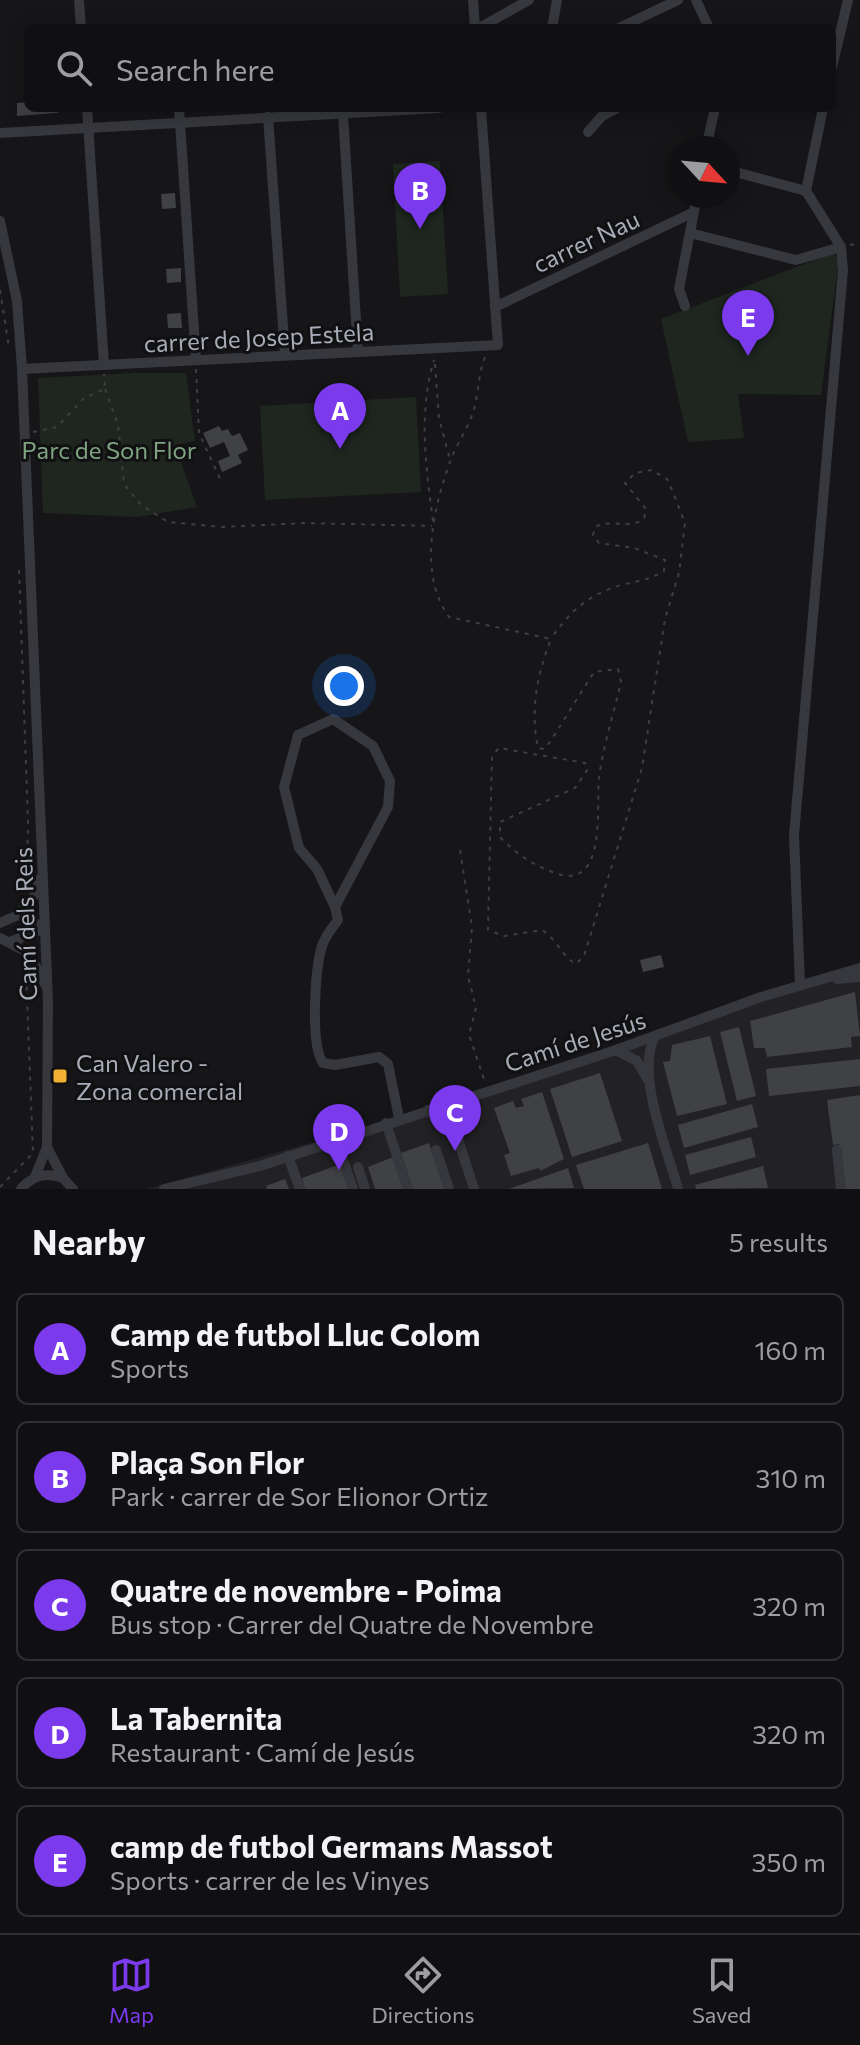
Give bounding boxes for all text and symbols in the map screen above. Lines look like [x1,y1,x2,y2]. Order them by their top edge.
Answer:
search box [24,24,836,112]
icon: search [52,46,96,90]
text: Search here [116,50,275,87]
north arrow [668,136,740,208]
pin: B [394,163,446,229]
street label: carrer Nau [528,204,644,278]
pin: E [722,290,774,356]
street label: carrer de Josep Estela [143,316,375,358]
pin: A [314,383,366,449]
park label: Parc de Son Flor [22,435,197,464]
your location [324,666,364,706]
street label: Camí dels Reis [8,847,42,1001]
street label: Camí de Jesús [501,1005,649,1077]
place label: Can Valero - Zona comercial [76,1048,243,1105]
marker: Can Valero - Zona comercial [51,1067,69,1085]
pin: C [429,1085,481,1151]
pin: D [313,1104,365,1170]
text: Nearby [32,1220,146,1262]
text: 5 results [729,1226,828,1257]
text: Camp de futbol Lluc Colom [110,1315,480,1352]
text: A [51,1334,69,1365]
text: 160 m [754,1334,826,1365]
text: Sports [110,1352,189,1383]
text: Plaça Son Flor [110,1443,304,1480]
text: B [51,1462,69,1493]
text: 310 m [755,1462,826,1493]
text: Park · carrer de Sor Elionor Ortiz [110,1480,488,1511]
text: Quatre de novembre - Poima [110,1571,502,1608]
text: C [51,1590,69,1621]
text: 320 m [752,1590,826,1621]
text: Bus stop · Carrer del Quatre de Novembre [110,1608,594,1639]
text: La Tabernita [110,1699,282,1736]
text: D [50,1718,70,1749]
text: 320 m [752,1718,826,1749]
text: Restaurant · Camí de Jesús [110,1736,415,1767]
text: camp de futbol Germans Massot [110,1827,553,1864]
text: E [52,1846,68,1877]
text: 350 m [752,1846,826,1877]
text: Sports · carrer de les Vinyes [110,1864,430,1895]
tab: Map [109,1953,154,2028]
tab: Directions [371,1953,475,2028]
tab: Saved [692,1953,751,2028]

